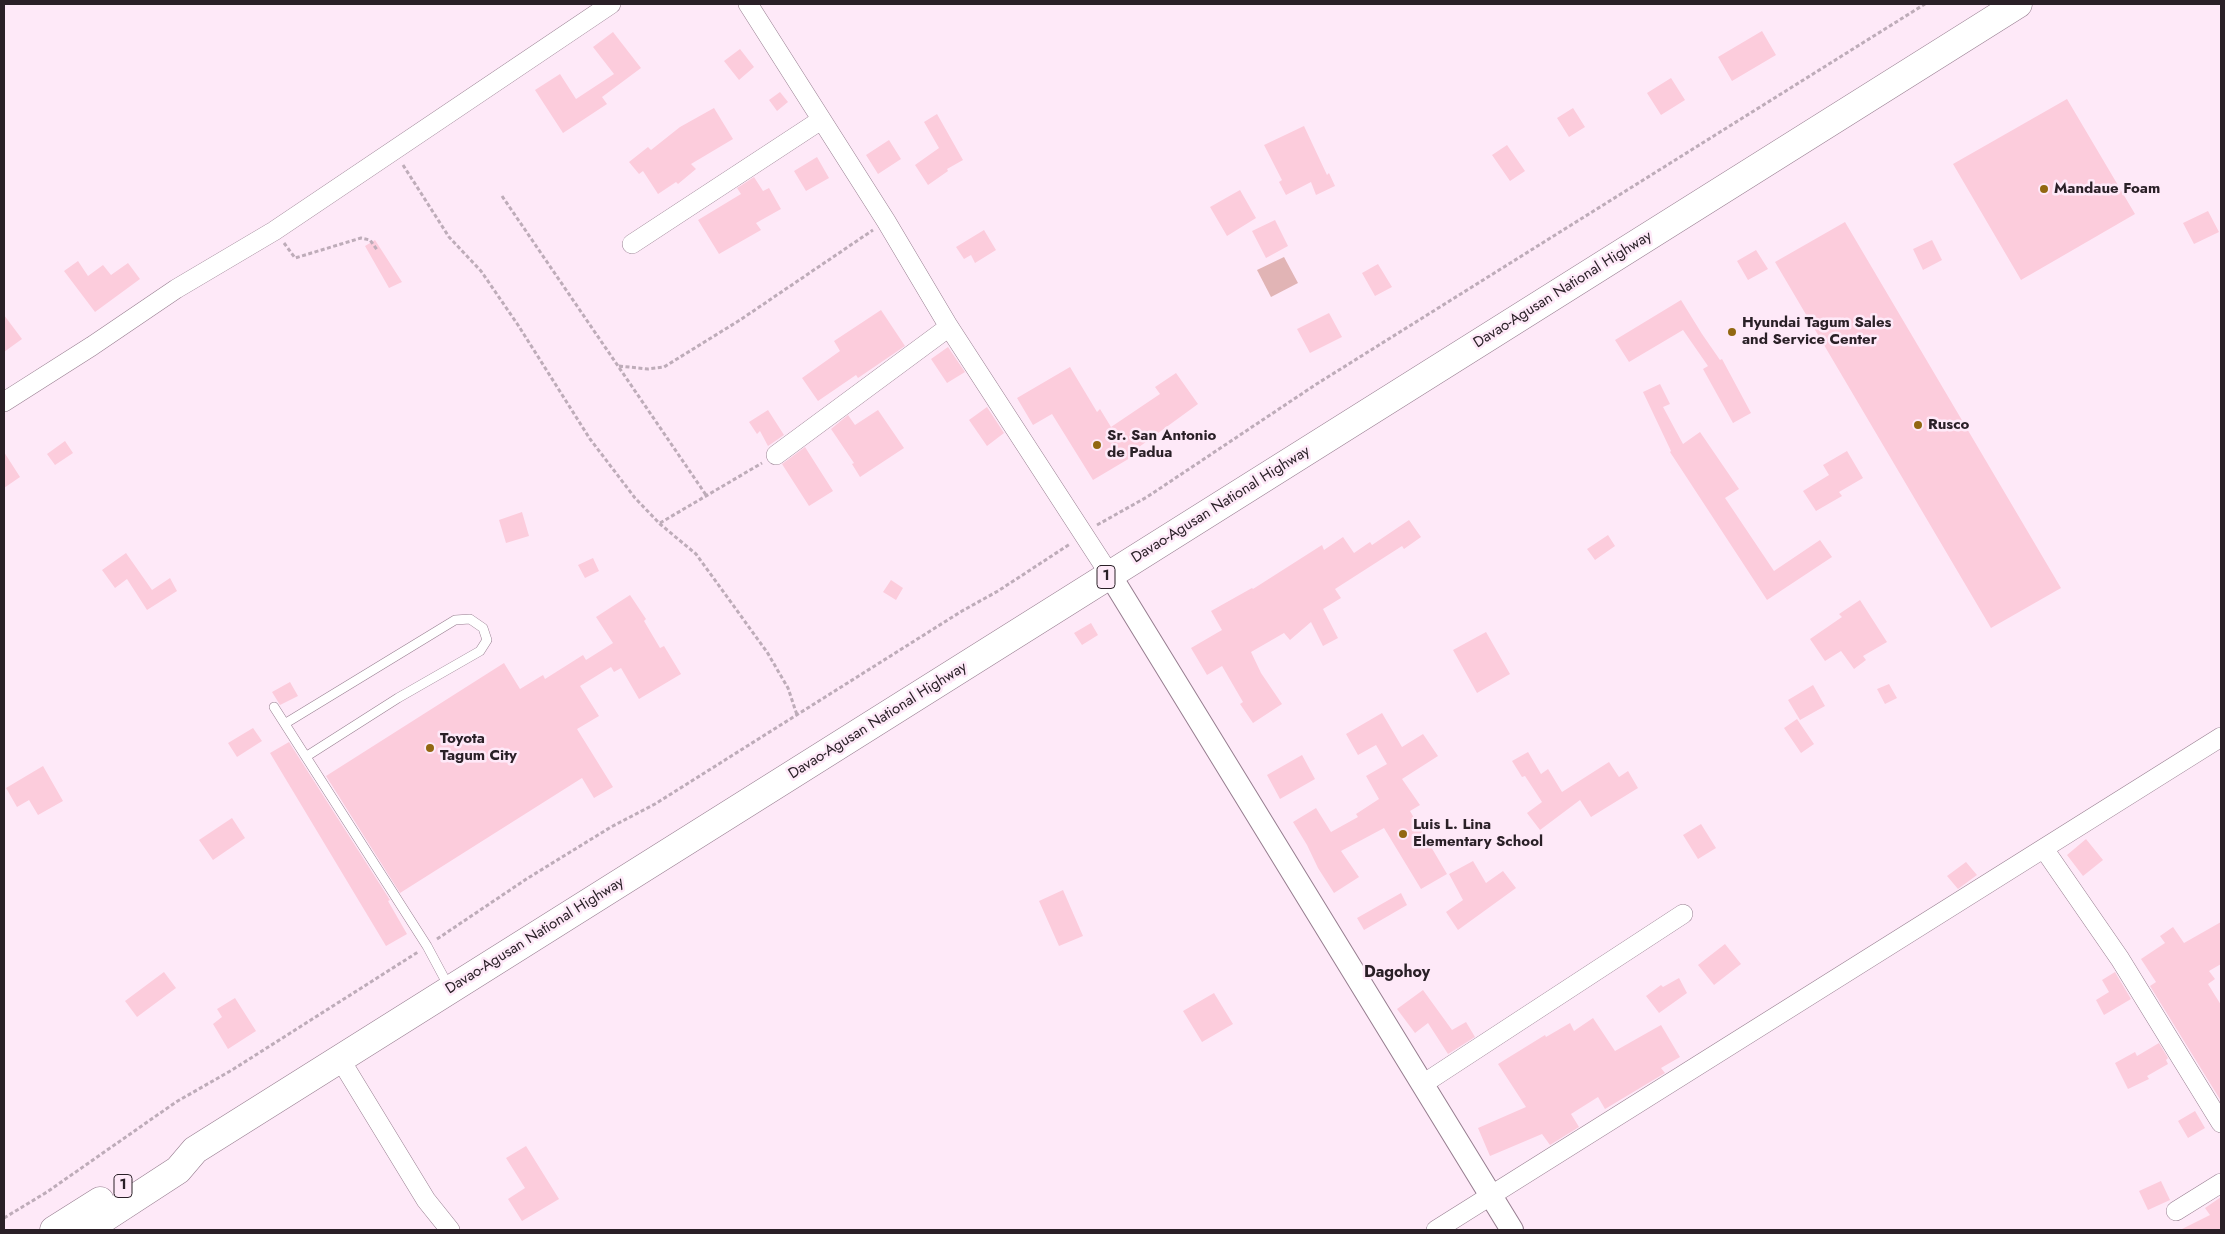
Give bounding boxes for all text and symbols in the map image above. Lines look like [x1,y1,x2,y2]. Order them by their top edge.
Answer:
place label: Mandaue Foam [2054,180,2160,198]
marker: Mandaue Foam [2038,183,2050,195]
street label: Davao-Agusan National Highway [1470,228,1656,352]
place label: Hyundai Tagum Sales and Service Center [1742,314,1891,349]
marker: Hyundai Tagum Sales and Service Center [1726,326,1738,338]
place label: Rusco [1928,416,1969,434]
marker: Rusco [1912,419,1924,431]
place label: Sr. San Antonio de Padua [1107,427,1216,462]
marker: Sr. San Antonio de Padua [1091,439,1103,451]
street label: Davao-Agusan National Highway [1128,443,1314,567]
road number: 1 [1097,566,1115,588]
street label: Davao-Agusan National Highway [785,659,971,783]
place label: Toyota Tagum City [440,730,517,765]
marker: Toyota Tagum City [424,742,436,754]
place label: Luis L. Lina Elementary School [1413,816,1543,851]
marker: Luis L. Lina Elementary School [1397,828,1409,840]
street label: Davao-Agusan National Highway [442,874,628,998]
district label: Dagohoy [1364,963,1430,983]
road number: 1 [114,1174,132,1198]

